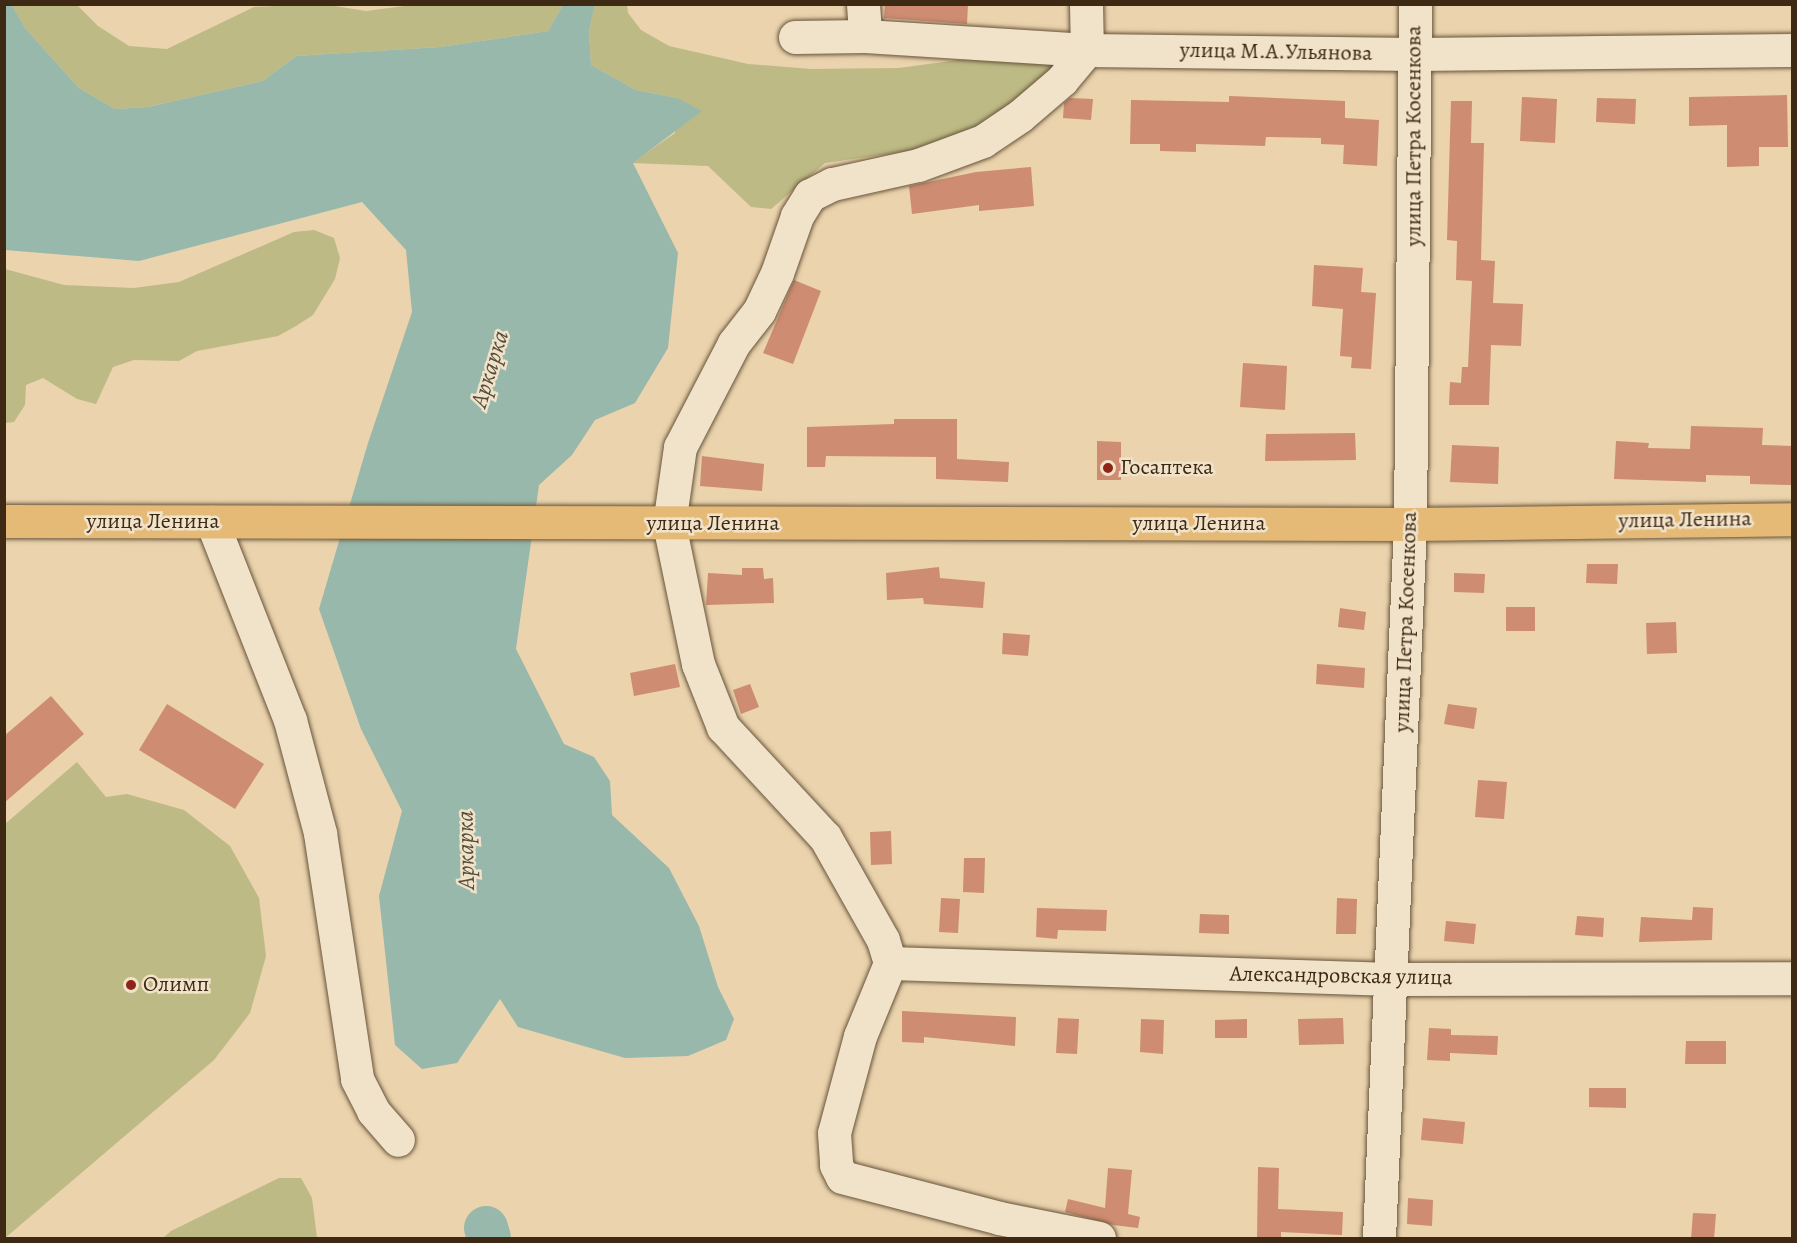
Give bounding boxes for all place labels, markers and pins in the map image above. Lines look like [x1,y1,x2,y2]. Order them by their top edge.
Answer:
place label: Госаптека [1120,455,1213,481]
marker: Госаптека [1101,461,1115,475]
place label: Олимп [143,972,209,998]
marker: Олимп [124,978,138,992]

